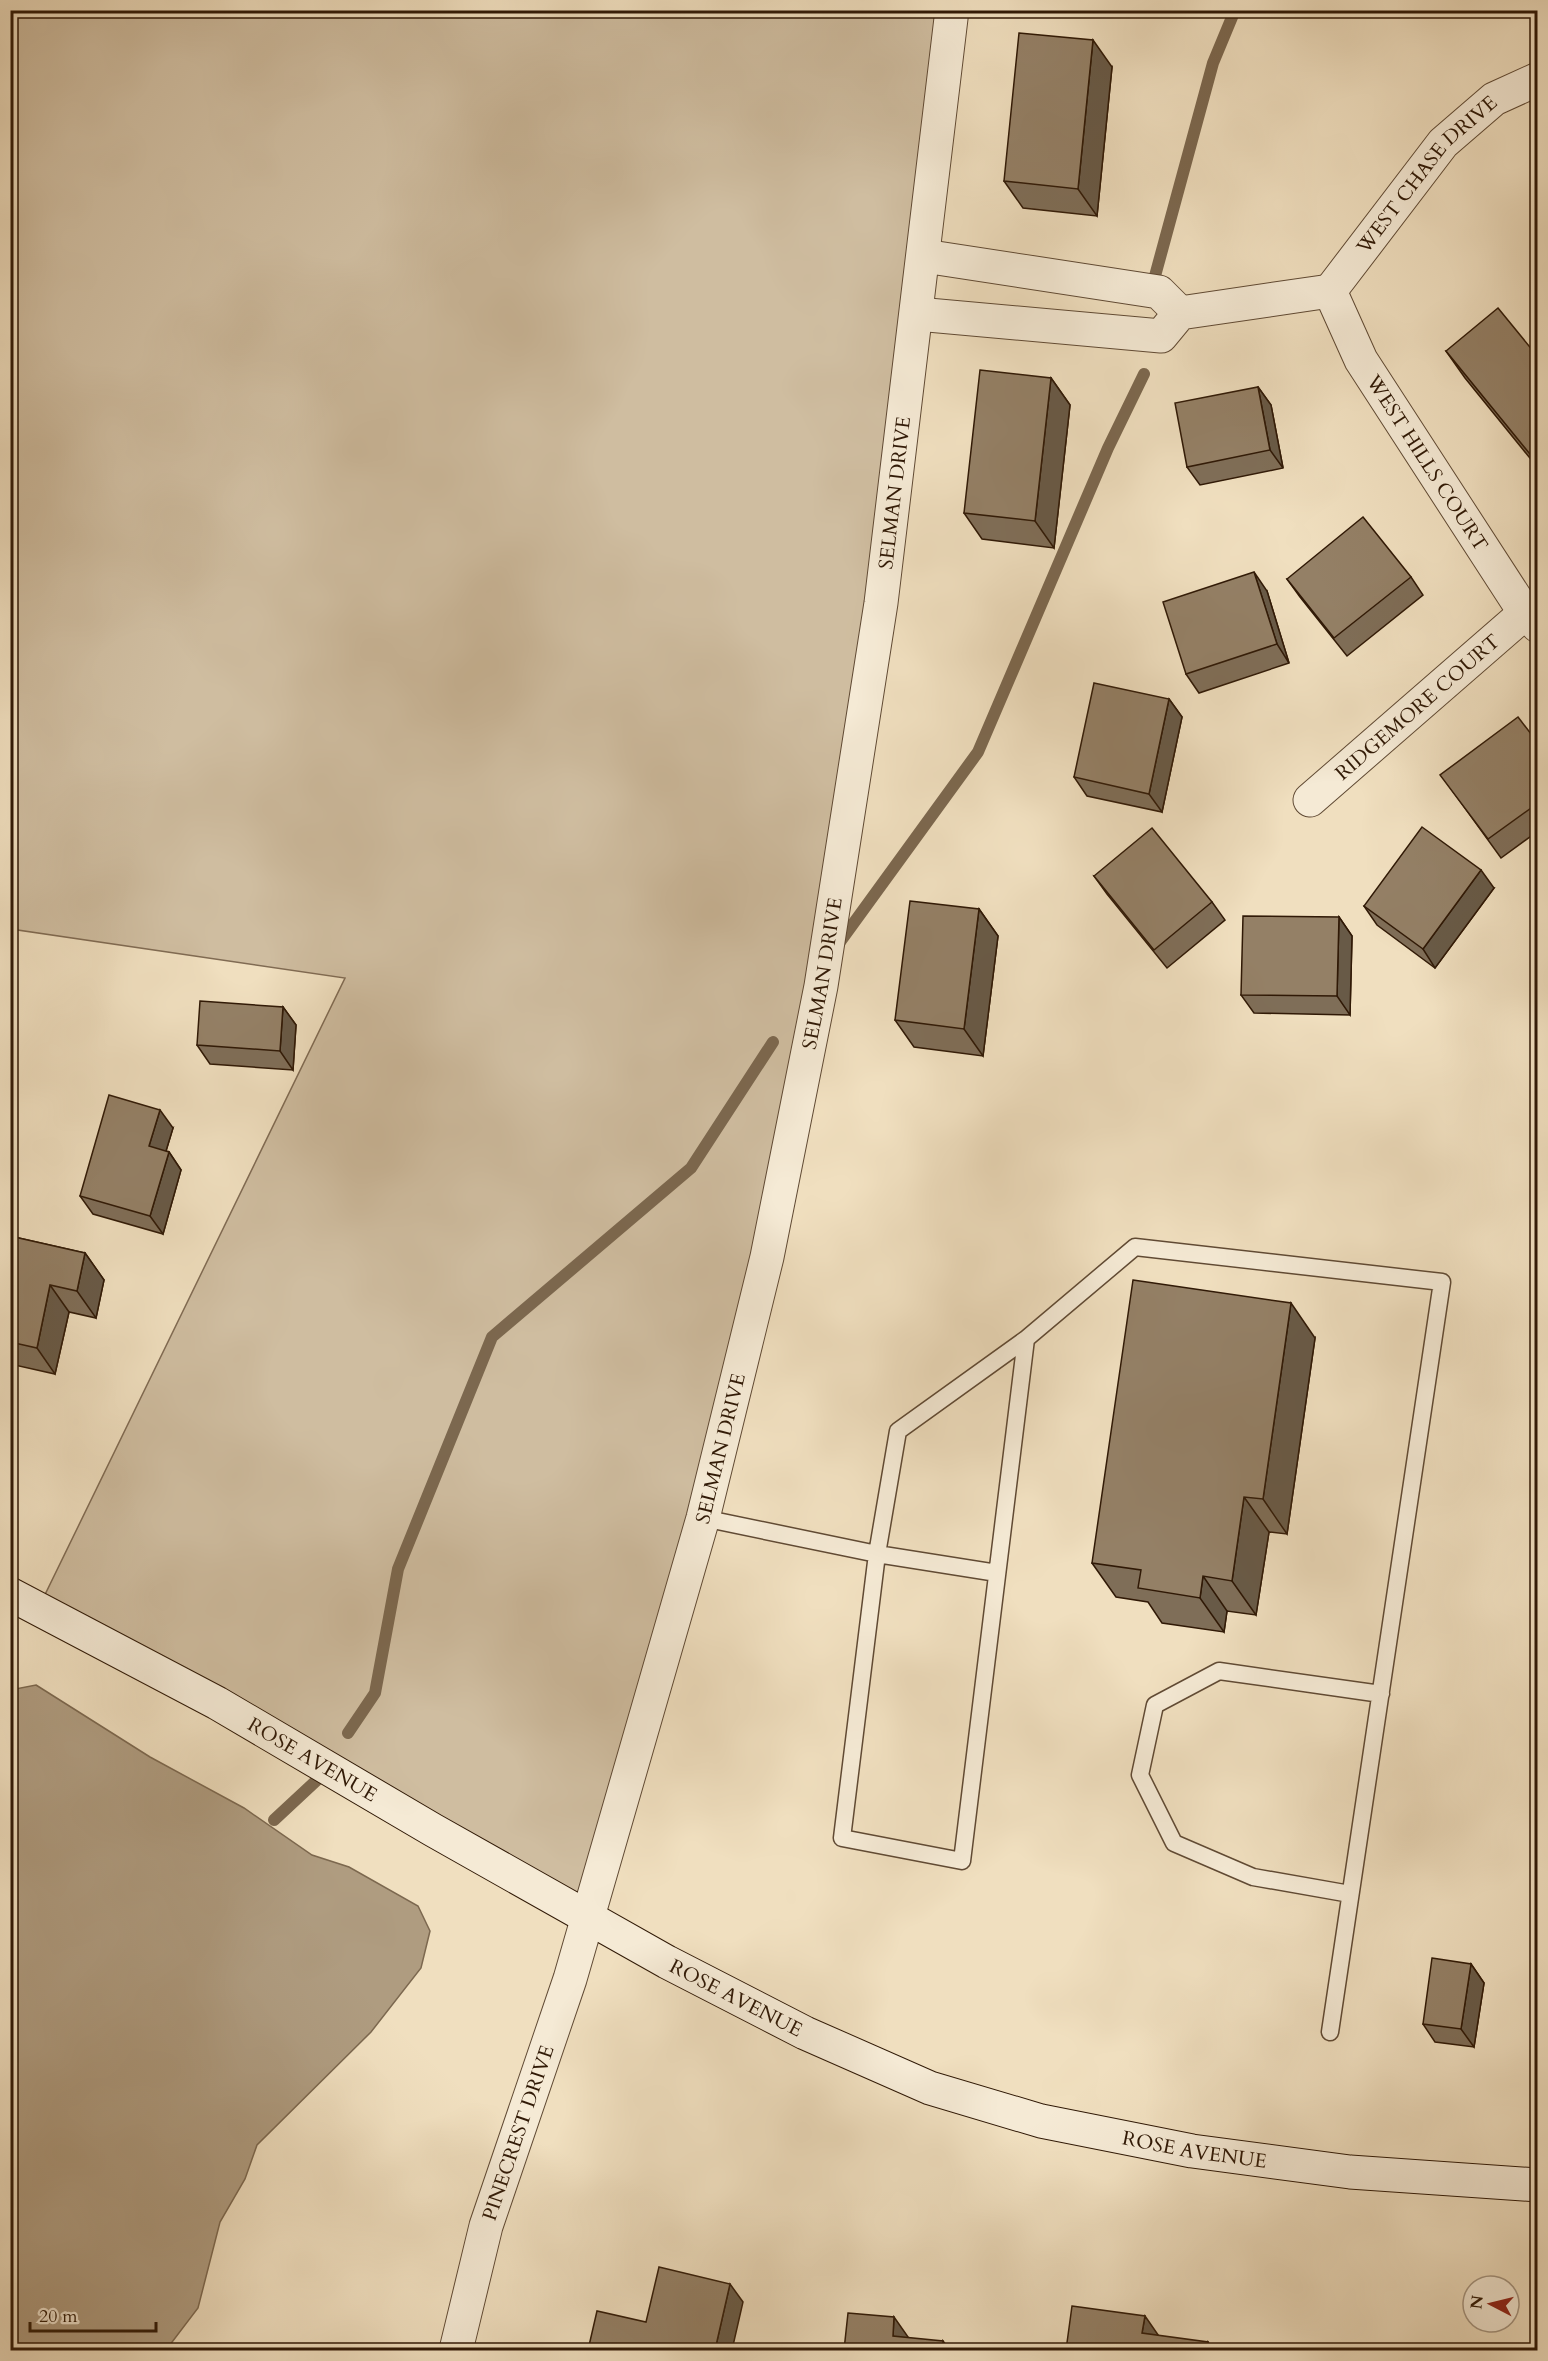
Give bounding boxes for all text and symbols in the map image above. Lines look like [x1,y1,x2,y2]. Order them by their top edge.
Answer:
street label: WEST CHASE DRIVE [1349,89,1503,260]
street label: WEST HILLS COURT [1360,368,1495,556]
street label: SELMAN DRIVE [872,415,917,571]
street label: RIDGEMORE COURT [1329,627,1506,786]
street label: SELMAN DRIVE [795,895,848,1052]
street label: SELMAN DRIVE [689,1370,752,1527]
street label: ROSE AVENUE [243,1711,382,1808]
street label: ROSE AVENUE [665,1952,807,2043]
street label: PINECREST DRIVE [475,2042,560,2224]
street label: ROSE AVENUE [1120,2124,1268,2174]
north arrow [1461,2274,1521,2334]
text: N [1465,2294,1489,2311]
scale bar [30,2295,156,2333]
text: 20 m [39,2304,78,2329]

